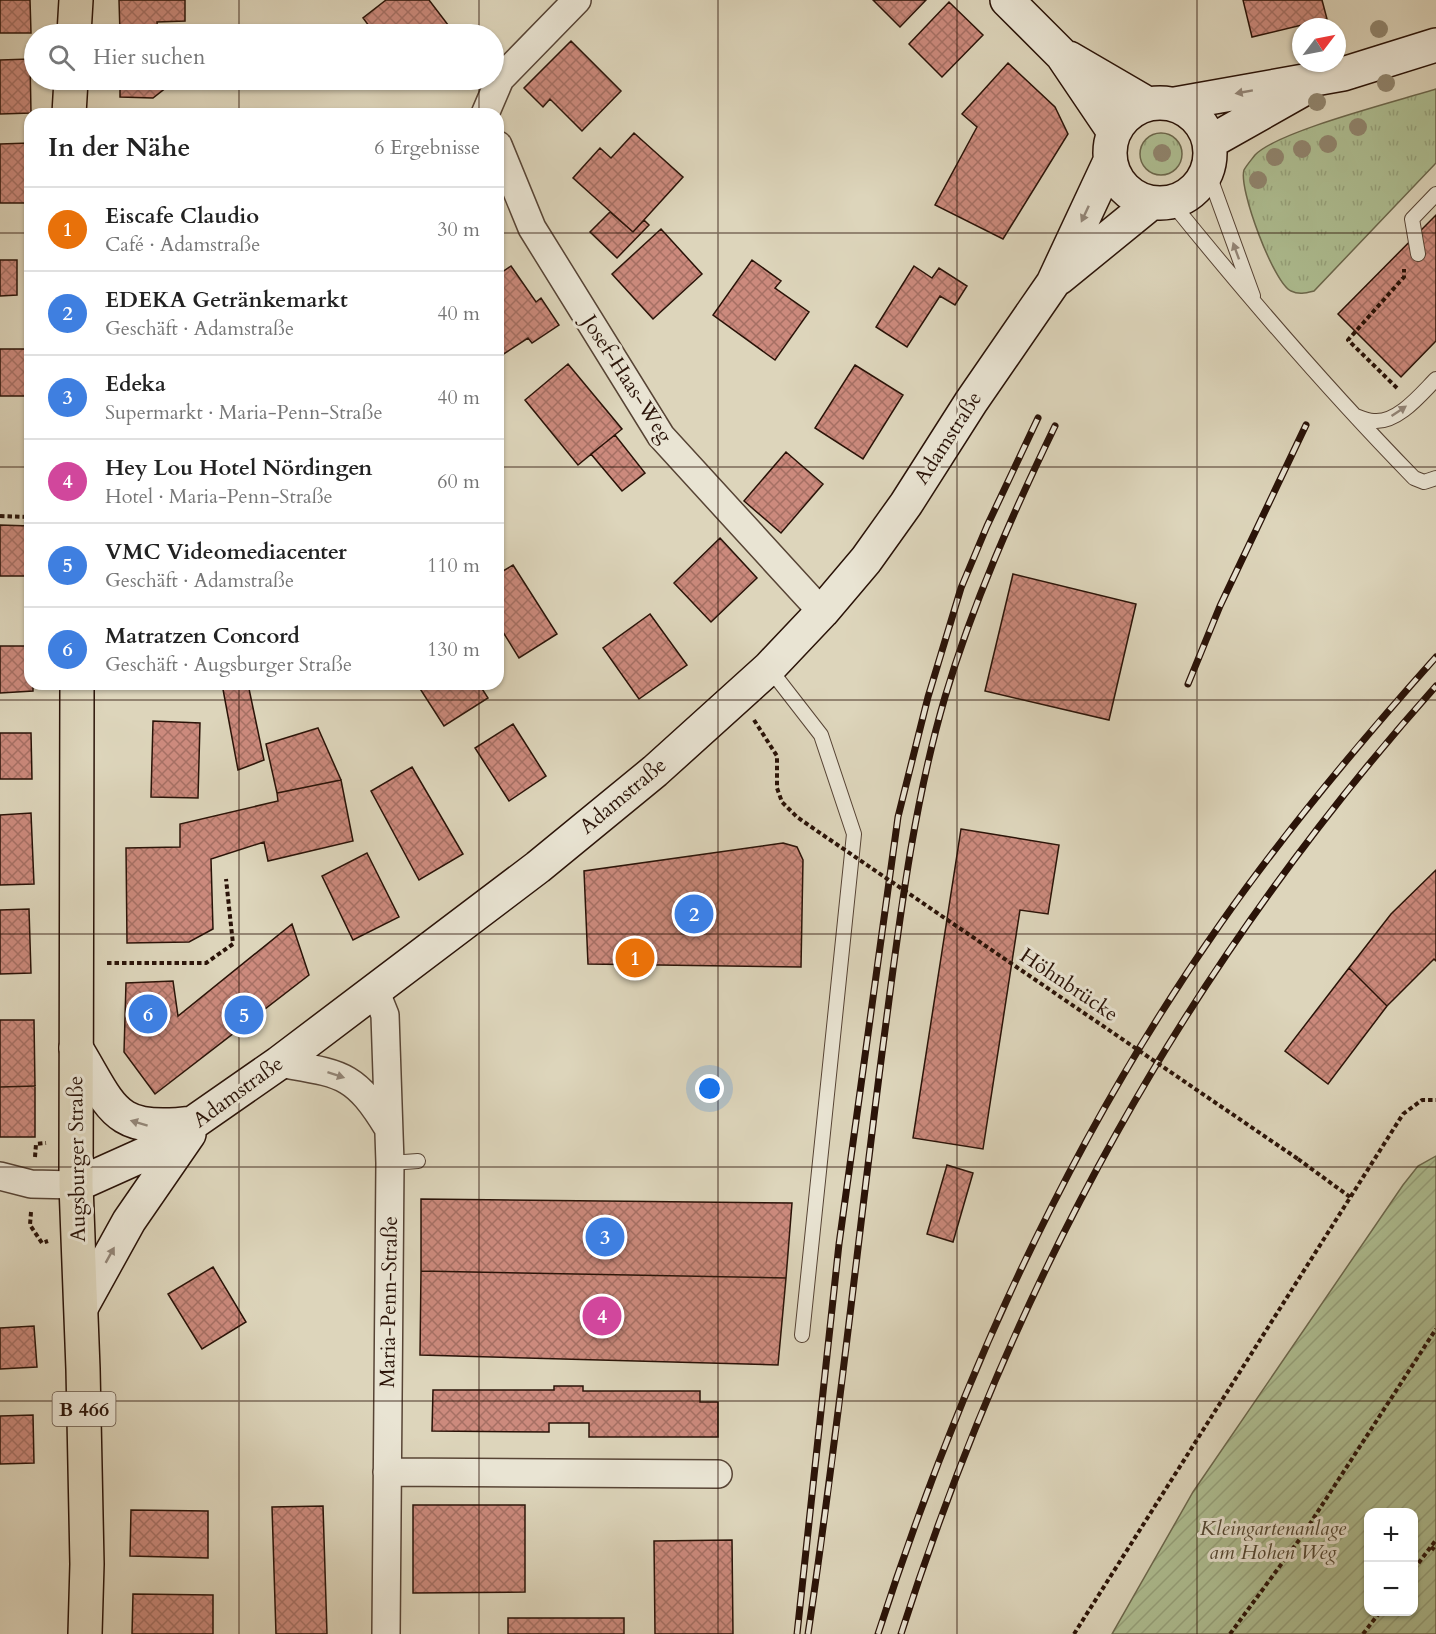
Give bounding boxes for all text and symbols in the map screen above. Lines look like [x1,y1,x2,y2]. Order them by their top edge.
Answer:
north arrow [1292,18,1346,72]
search box [24,24,504,90]
icon: search [45,41,78,74]
text: Hier suchen [93,42,206,72]
one-way arrow [1235,88,1254,97]
text: In der Nähe [48,130,190,165]
text: 6 Ergebnisse [374,134,480,161]
text: Eiscafe Claudio [105,201,259,231]
one-way arrow [1081,205,1090,222]
text: 1 [62,216,73,243]
text: 30 m [437,216,480,243]
text: Café · Adamstraße [105,231,260,258]
one-way arrow [1231,242,1241,260]
text: EDEKA Getränkemarkt [105,285,348,315]
text: 2 [62,300,73,327]
text: 40 m [437,300,480,327]
street label: Josef-Haas-Weg [573,307,679,449]
text: Geschäft · Adamstraße [105,315,294,342]
text: Edeka [105,369,166,399]
text: 3 [62,384,73,411]
text: 40 m [437,384,480,411]
street label: Adamstraße [907,386,989,490]
text: Supermarkt · Maria-Penn-Straße [105,399,383,426]
one-way arrow [1391,405,1407,417]
text: Hey Lou Hotel Nördingen [105,453,372,483]
text: 4 [62,468,73,495]
text: 60 m [437,468,480,495]
text: Hotel · Maria-Penn-Straße [105,483,333,510]
text: VMC Videomediacenter [105,537,347,567]
text: 5 [62,552,73,579]
text: 110 m [427,552,480,579]
text: Geschäft · Adamstraße [105,567,294,594]
text: Matratzen Concord [105,621,300,651]
text: 6 [62,636,73,663]
text: 130 m [427,636,480,663]
text: Geschäft · Augsburger Straße [105,651,352,678]
street label: Adamstraße [573,751,673,841]
pin: 2 [674,892,714,936]
pin: 1 [616,936,654,980]
street label: Höhnbrücke [1014,941,1124,1029]
pin: 6 [128,992,168,1036]
pin: 5 [224,992,264,1038]
street label: Adamstraße [187,1049,289,1135]
one-way arrow [327,1071,345,1081]
your location [695,1074,724,1103]
street label: Augsburger Straße [61,1076,93,1242]
one-way arrow [130,1118,148,1127]
pin: 3 [586,1214,624,1260]
street label: Maria-Penn-Straße [373,1216,405,1388]
one-way arrow [105,1246,115,1263]
pin: 4 [582,1294,622,1338]
road number: B 466 [52,1392,116,1426]
map controls [1364,1508,1418,1616]
button: + [1364,1508,1418,1562]
park label: Kleingartenanlage am Hohen Weg [1200,1514,1347,1567]
button: − [1364,1562,1418,1616]

